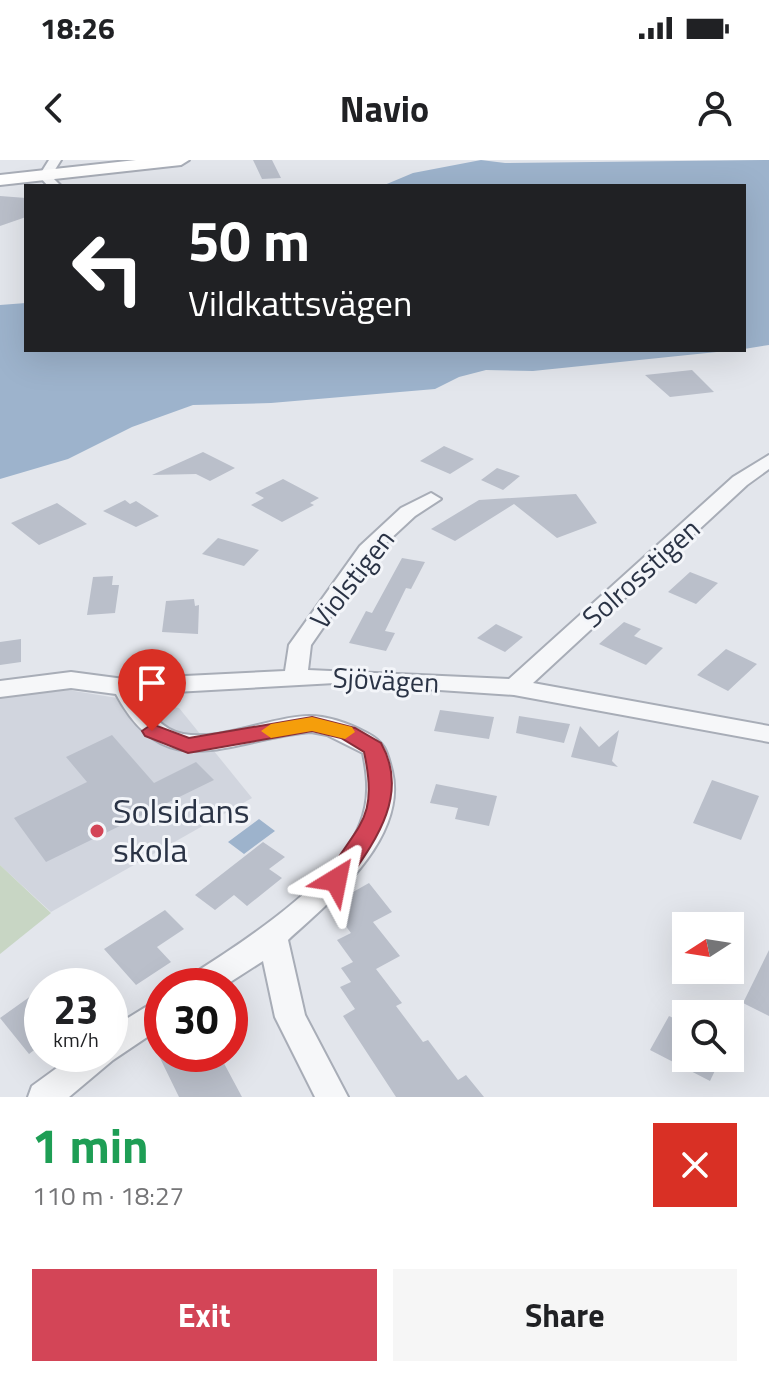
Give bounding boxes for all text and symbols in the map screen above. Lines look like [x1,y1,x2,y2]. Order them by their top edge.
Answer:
text: 18:26 [40,5,115,51]
text: Navio [340,81,429,136]
icon: back [32,86,76,130]
icon: person [693,86,737,130]
text: 50 m [188,198,310,283]
icon: left [56,216,160,320]
text: Vildkattsvägen [188,275,412,330]
street label: Solrosstigen [572,508,709,638]
street label: Violstigen [299,520,404,638]
pin [118,649,186,731]
street label: Sjövägen [332,655,440,704]
icon: arrive [130,661,174,705]
place label: Solsidans skola [113,784,250,875]
marker: Solsidans skola [88,822,106,840]
position arrow [294,838,378,922]
north arrow [672,912,744,984]
map controls [672,912,744,1072]
speed limit sign: 30 [144,968,248,1072]
text: 23 [54,979,98,1040]
button: search [672,1000,744,1072]
text: km/h [53,1024,99,1055]
text: 1 min [32,1109,149,1182]
button: close [653,1123,737,1207]
text: 110 m · 18:27 [32,1176,184,1215]
button: Exit [32,1269,377,1361]
button: Share [393,1269,737,1361]

